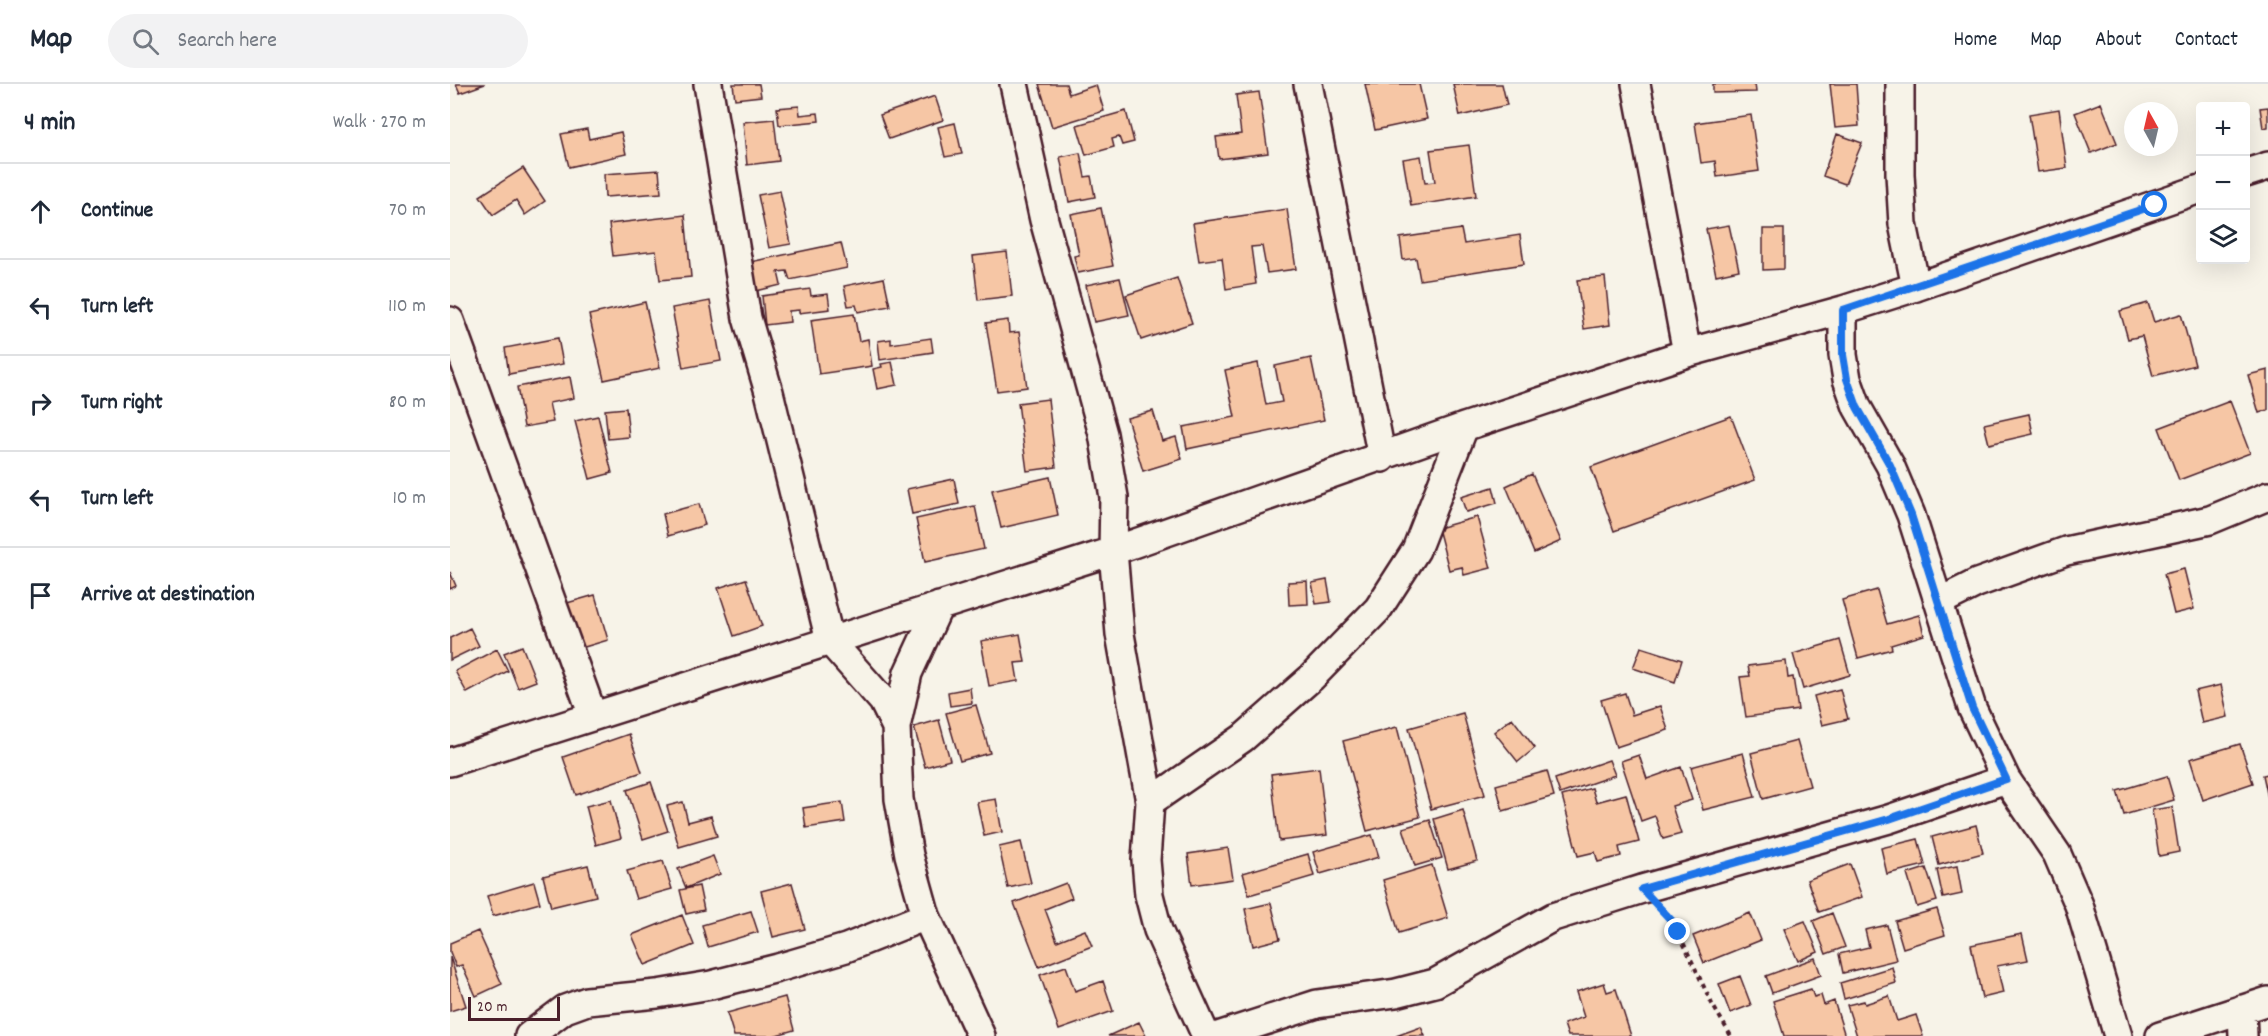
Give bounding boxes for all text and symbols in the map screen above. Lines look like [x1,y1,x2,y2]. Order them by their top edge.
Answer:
search box [108,14,528,68]
text: Map [30,21,72,61]
icon: search [129,25,162,58]
text: Search here [177,26,277,57]
text: Home [1953,26,1997,56]
text: Map [2030,26,2062,56]
text: About [2095,26,2142,56]
text: Contact [2175,26,2238,56]
north arrow [2124,102,2178,156]
map controls [2196,102,2250,264]
button: + [2196,102,2250,156]
text: 4 min [24,105,75,142]
text: Walk · 270 m [333,109,426,137]
button: − [2196,156,2250,210]
route start [2141,191,2167,217]
icon: ahead [24,195,57,228]
text: Continue [81,196,153,227]
text: 70 m [389,197,426,225]
button: layers [2196,210,2250,264]
icon: left [24,291,57,324]
text: Turn left [81,292,153,323]
text: 110 m [388,293,426,321]
icon: right [24,387,57,420]
text: Turn right [81,388,163,419]
text: 80 m [389,389,426,417]
icon: left [24,483,57,516]
text: Turn left [81,484,153,515]
text: 10 m [392,485,426,513]
icon: arrive [24,579,57,612]
text: Arrive at destination [81,580,255,611]
route end [1664,918,1690,944]
scale bar [468,994,560,1022]
text: 20 m [477,996,507,1019]

